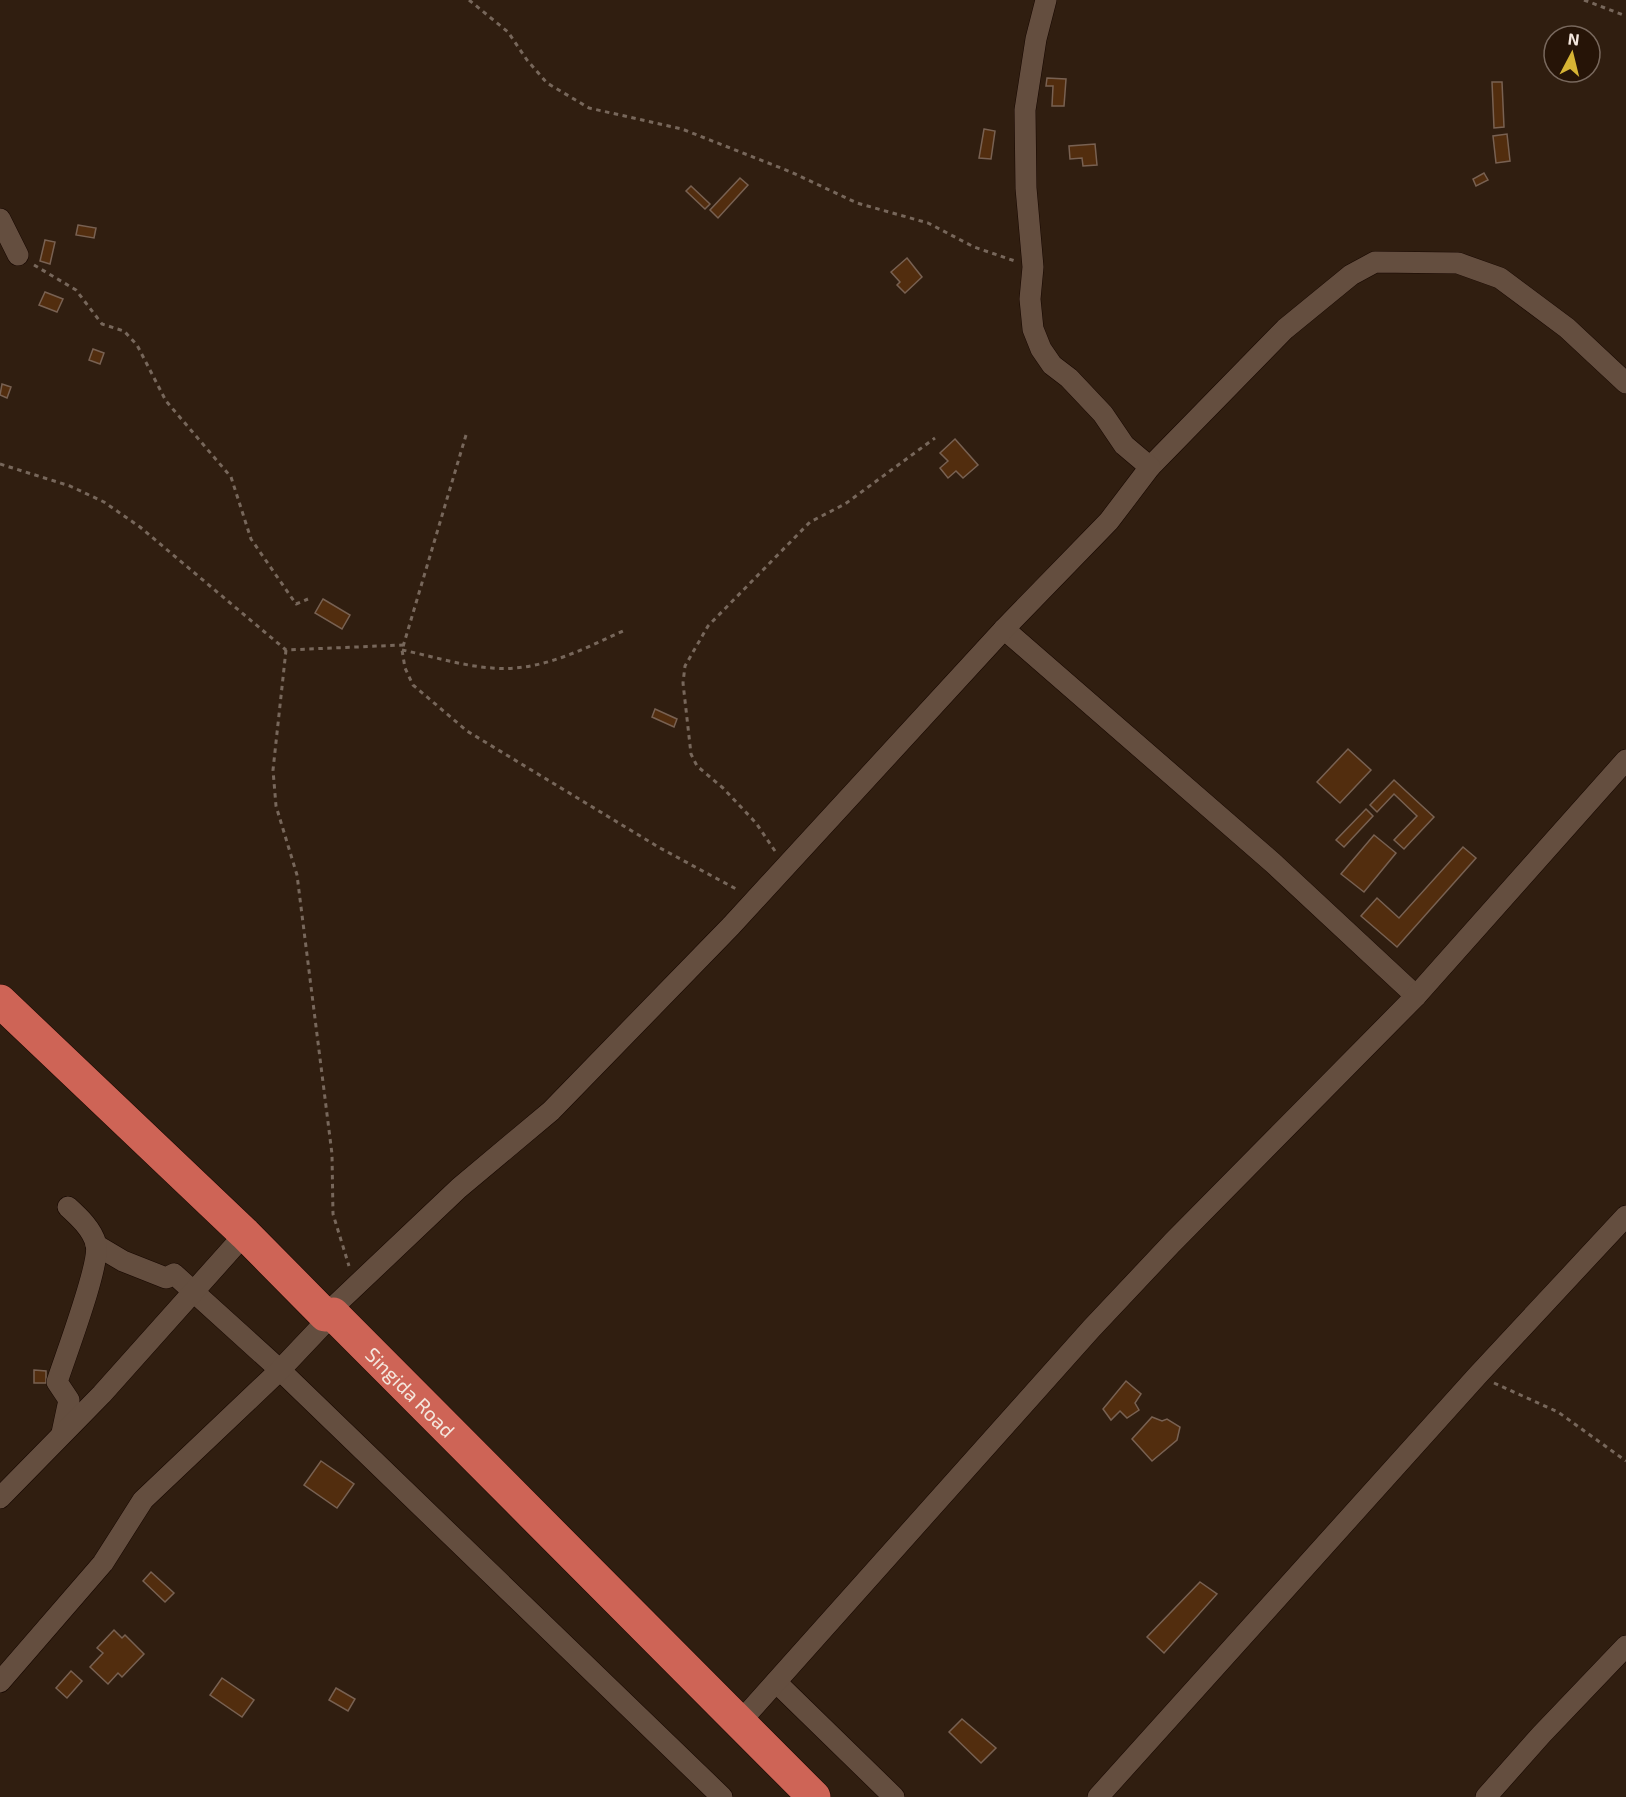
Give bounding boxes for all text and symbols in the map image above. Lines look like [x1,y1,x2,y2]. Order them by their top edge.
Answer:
north arrow [1542,24,1602,84]
text: N [1567,28,1581,49]
street label: Singida Road [361,1342,460,1442]

